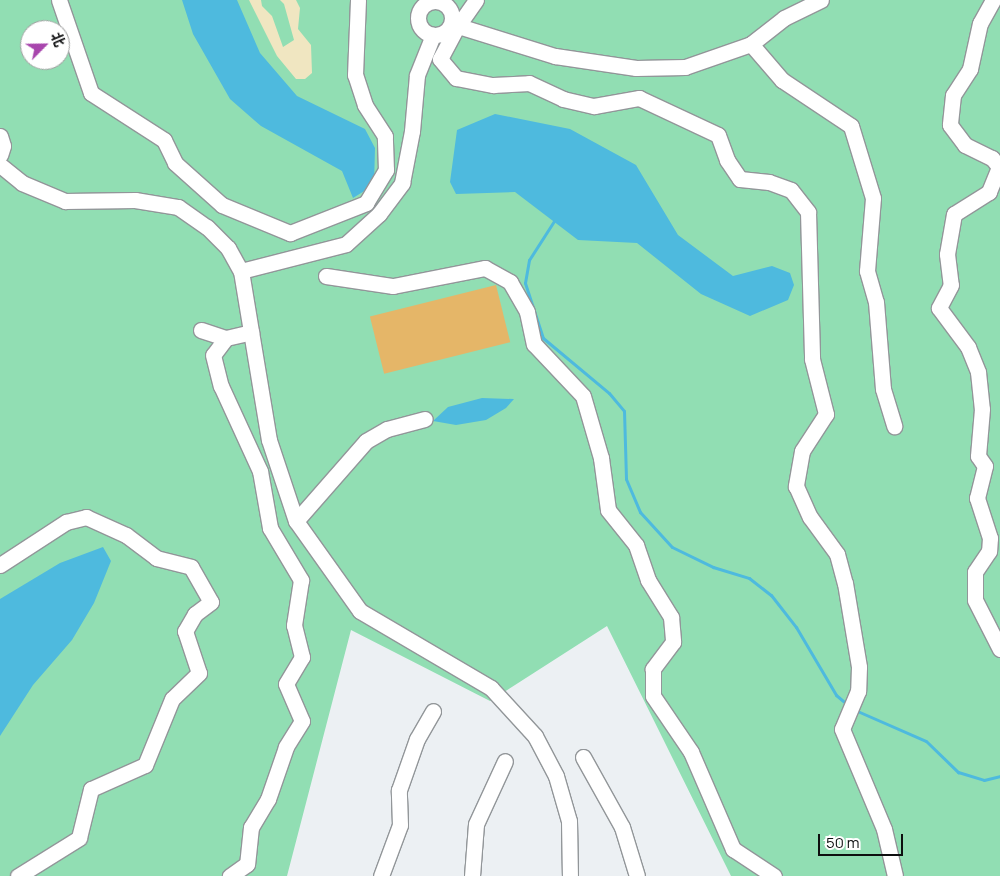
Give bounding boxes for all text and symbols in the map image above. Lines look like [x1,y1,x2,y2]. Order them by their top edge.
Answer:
north arrow [20,20,70,70]
text: 北 [47,29,70,49]
scale bar [820,824,905,856]
text: 50 m [826,832,860,853]

